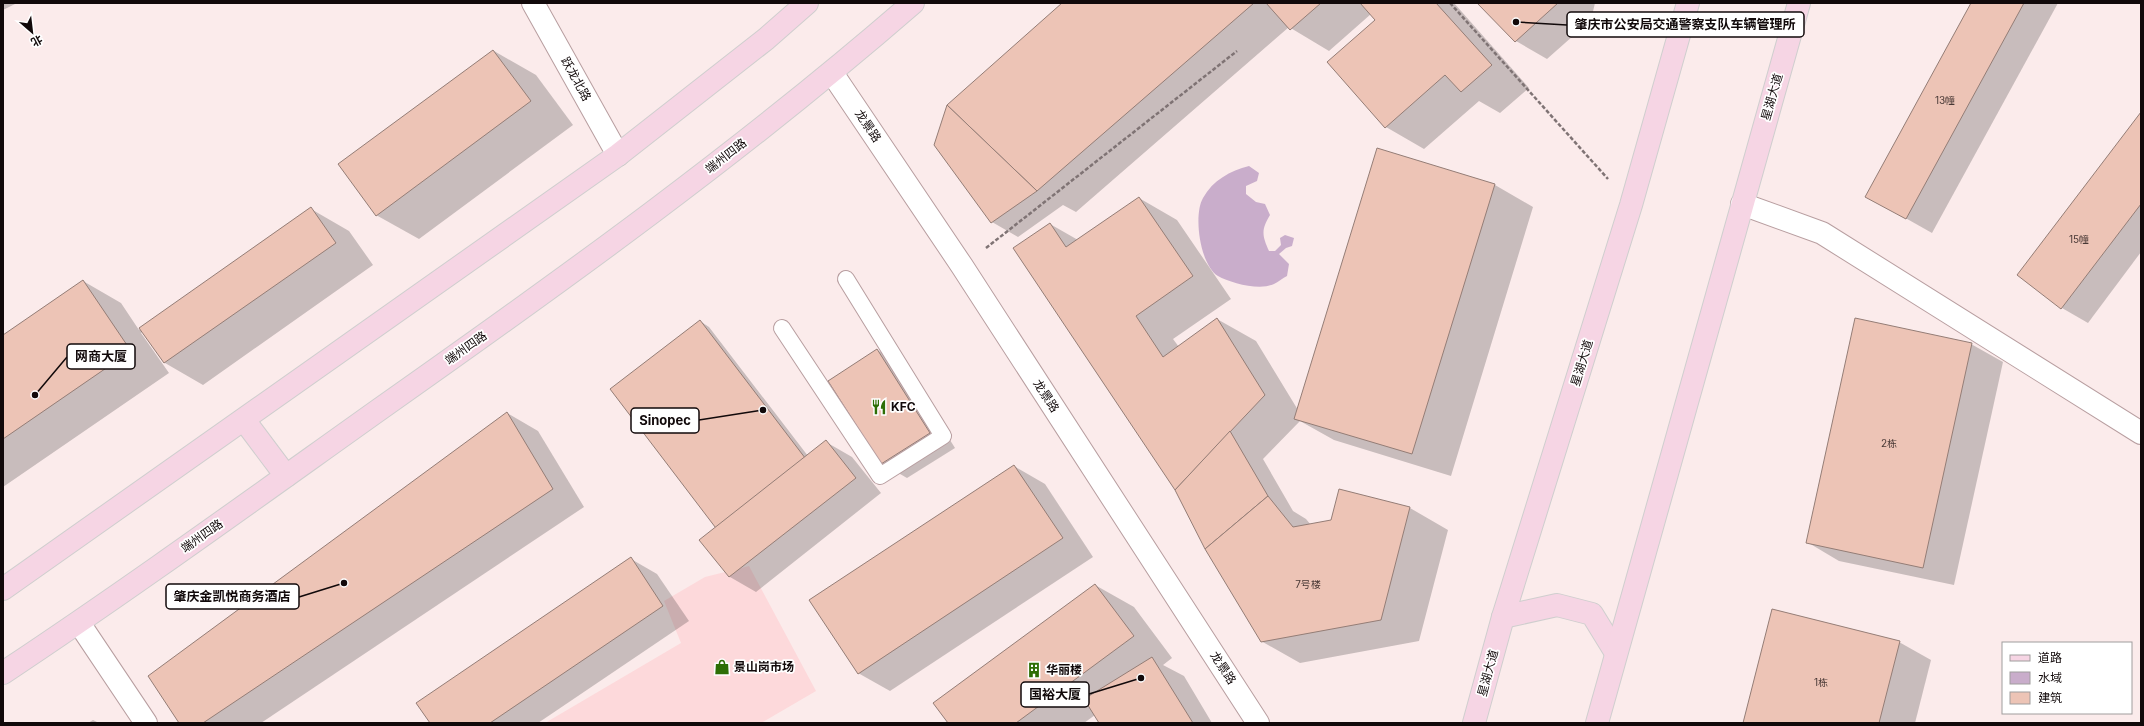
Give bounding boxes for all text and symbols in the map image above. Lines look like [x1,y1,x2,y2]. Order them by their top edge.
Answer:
north arrow [12,12,52,52]
callout: 肇庆市公安局交通警察支队车辆管理所 [1567,12,1804,37]
text: 肇庆市公安局交通警察支队车辆管理所 [1574,16,1796,32]
text: 北 [29,32,45,50]
street label: 跃龙北路 [558,54,595,103]
street label: 星湖大道 [1758,72,1785,122]
house number: 13幢 [1935,94,1955,106]
street label: 龙景路 [852,107,885,145]
street label: 端州四路 [702,135,749,176]
house number: 15幢 [2069,233,2089,245]
street label: 端州四路 [442,328,490,368]
street label: 星湖大道 [1567,338,1596,388]
callout: 网商大厦 [67,344,135,369]
text: 网商大厦 [75,348,127,364]
street label: 龙景路 [1030,377,1063,415]
restaurant icon: KFC [870,398,888,416]
place label: KFC [891,399,916,414]
callout: Sinopec [631,408,699,433]
text: Sinopec [639,412,691,428]
house number: 2栋 [1881,437,1897,449]
street label: 端州四路 [178,516,226,556]
house number: 7号楼 [1295,578,1321,590]
callout: 肇庆金凯悦商务酒店 [166,584,299,609]
text: 肇庆金凯悦商务酒店 [173,588,291,604]
legend [2002,642,2132,714]
street label: 星湖大道 [1474,648,1501,698]
street label: 龙景路 [1207,649,1240,687]
text: 道路 [2038,650,2062,665]
shop icon: 景山岗市场 [713,658,731,676]
place label: 景山岗市场 [734,659,794,674]
building icon: 华丽楼 [1025,661,1043,679]
place label: 华丽楼 [1046,662,1082,677]
text: 水域 [2038,670,2062,685]
house number: 1栋 [1814,676,1828,688]
callout: 国裕大厦 [1021,682,1089,707]
text: 国裕大厦 [1029,686,1081,702]
text: 建筑 [2038,690,2062,705]

